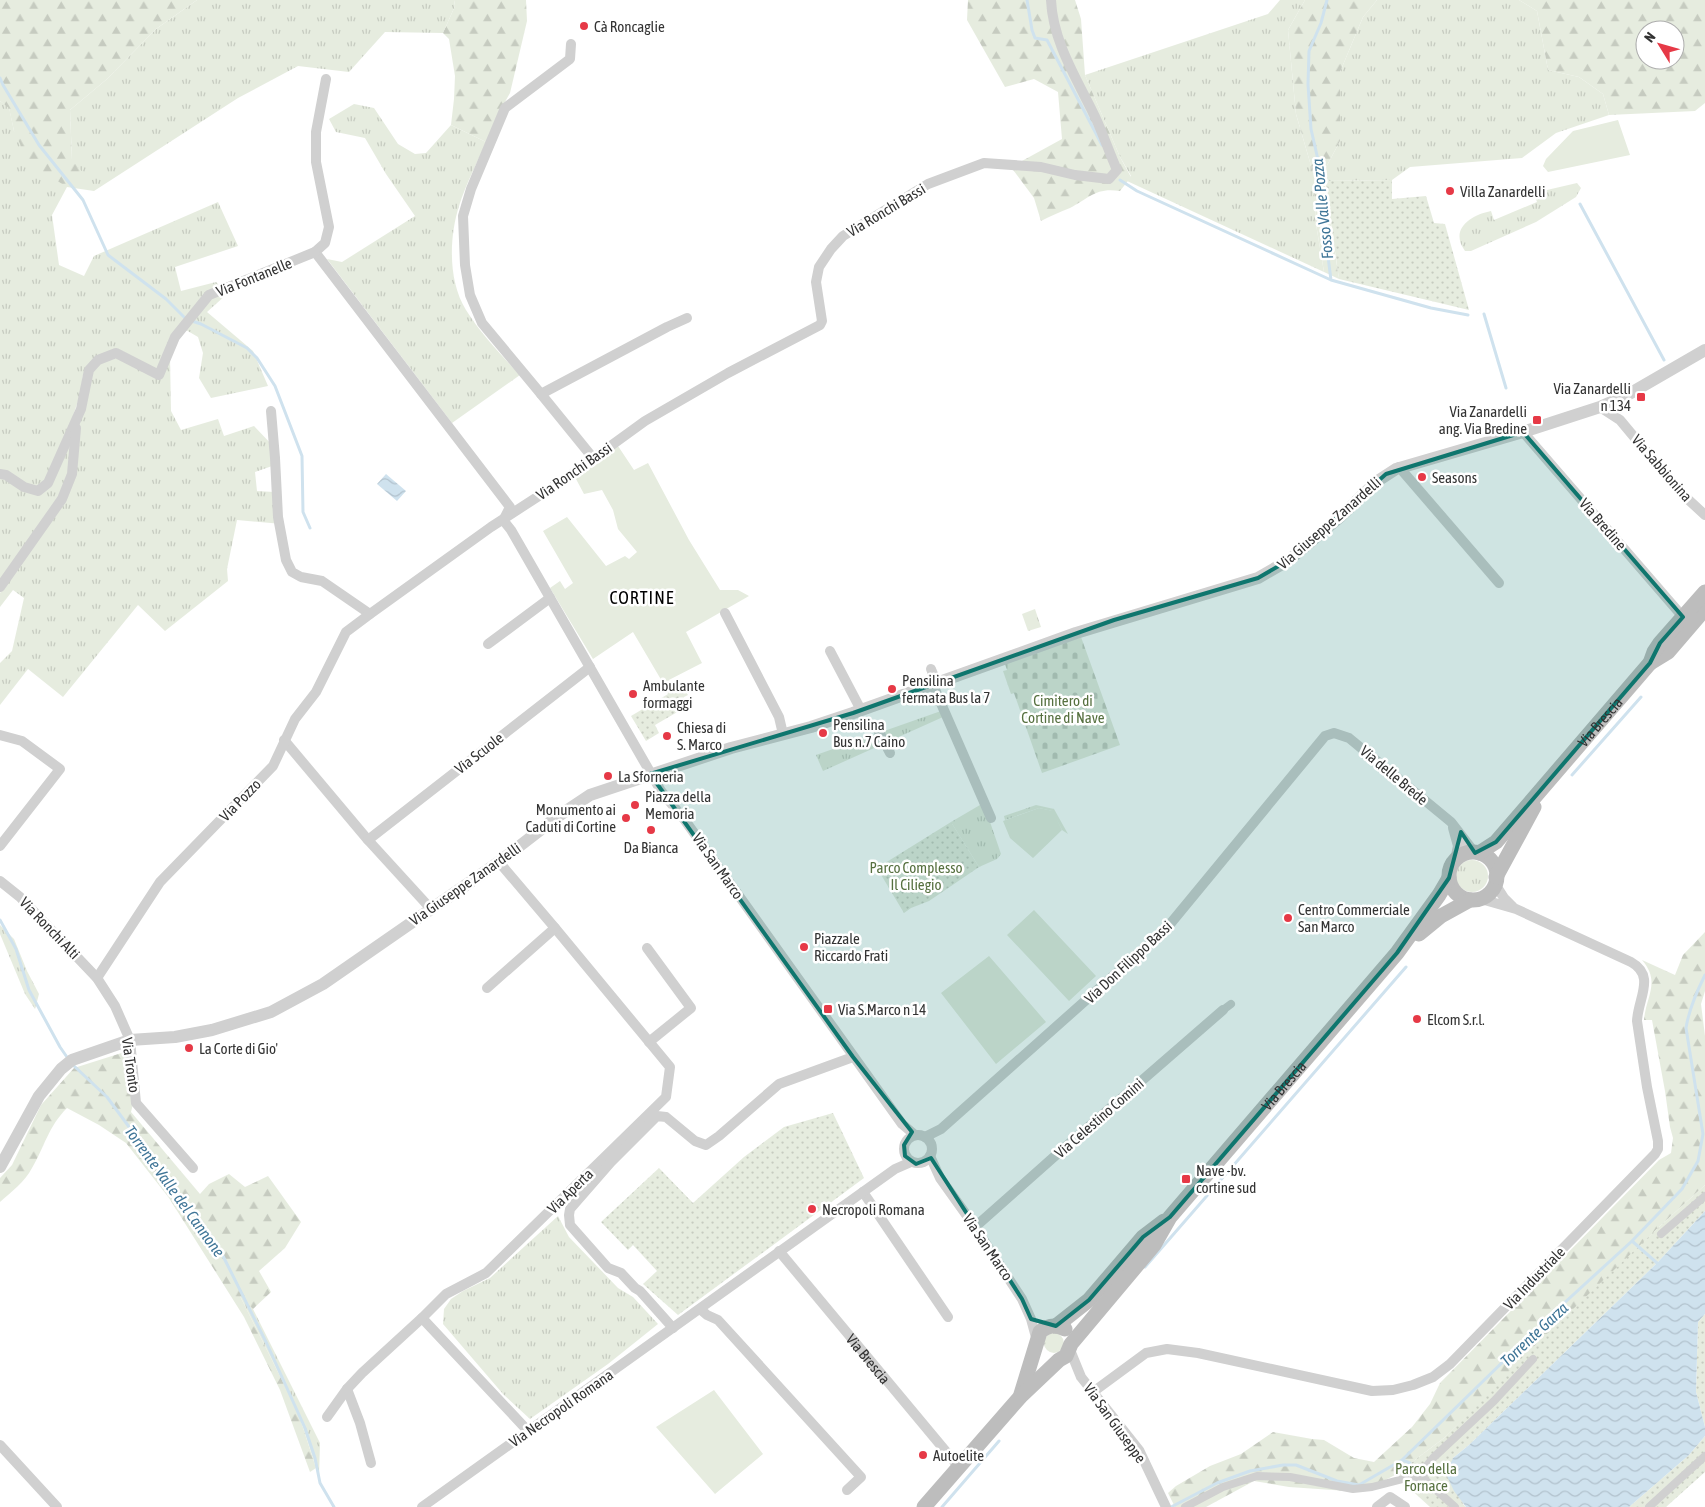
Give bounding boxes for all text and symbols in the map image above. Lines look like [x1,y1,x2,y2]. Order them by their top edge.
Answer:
place label: Cà Roncaglie [594,18,665,35]
marker: Cà Roncaglie [578,20,590,32]
north arrow [1635,20,1685,70]
text: N [1641,29,1658,45]
water label: Fosso Valle Pozza [1308,157,1336,260]
street label: Via Ronchi Bassi [844,180,928,240]
place label: Villa Zanardelli [1460,183,1546,200]
marker: Villa Zanardelli [1444,185,1456,197]
street label: Via Fontanelle [214,254,294,300]
place label: Via Zanardelli n 134 [1553,380,1631,414]
marker: Via Zanardelli n 134 [1635,391,1647,403]
place label: Via Zanardelli ang. Via Bredine [1439,403,1527,437]
marker: Via Zanardelli ang. Via Bredine [1531,414,1543,426]
street label: Via Sabbionina [1628,431,1696,505]
street label: Via Ronchi Bassi [533,439,615,503]
place label: Seasons [1432,469,1477,486]
marker: Seasons [1416,471,1428,483]
street label: Via Giuseppe Zanardelli [1274,473,1384,573]
street label: Via Bredine [1576,495,1630,553]
district label: CORTINE [609,587,675,608]
place label: Pensilina fermata Bus la 7 [902,672,990,706]
place label: Ambulante formaggi [643,677,705,711]
marker: Pensilina fermata Bus la 7 [886,683,898,695]
marker: Ambulante formaggi [627,688,639,700]
park label: Cimitero di Cortine di Nave [1021,692,1105,726]
street label: Via Brescia [1574,694,1625,750]
place label: Pensilina Bus n.7 Caino [833,716,905,750]
place label: Chiesa di S. Marco [677,719,726,753]
marker: Pensilina Bus n.7 Caino [817,727,829,739]
street label: Via Scuole [451,729,507,777]
marker: Chiesa di S. Marco [661,730,673,742]
street label: Via delle Brede [1357,742,1431,808]
place label: La Sforneria [618,768,684,785]
marker: La Sforneria [602,770,614,782]
street label: Via Pozzo [216,776,264,824]
place label: Piazza della Memoria [645,788,711,822]
marker: Piazza della Memoria [629,799,641,811]
place label: Monumento ai Caduti di Cortine [526,801,616,835]
marker: Monumento ai Caduti di Cortine [620,812,632,824]
marker: Da Bianca [645,824,657,836]
street label: Via San Marco [689,830,747,902]
street label: Via Giuseppe Zanardelli [406,839,524,929]
place label: Da Bianca [624,839,678,856]
park label: Parco Complesso Il Ciliegio [869,859,963,893]
street label: Via Ronchi Alti [16,894,84,962]
place label: Centro Commerciale San Marco [1298,901,1410,935]
marker: Centro Commerciale San Marco [1282,912,1294,924]
street label: Via Don Filippo Bassi [1081,917,1175,1007]
place label: Piazzale Riccardo Frati [814,930,888,964]
marker: Piazzale Riccardo Frati [798,941,810,953]
place label: Via S.Marco n 14 [838,1001,926,1018]
marker: Via S.Marco n 14 [822,1003,834,1015]
place label: Elcom S.r.l. [1427,1011,1485,1028]
marker: Elcom S.r.l. [1411,1013,1423,1025]
street label: Via Tronto [119,1036,143,1094]
place label: La Corte di Gio' [199,1040,278,1057]
marker: La Corte di Gio' [183,1042,195,1054]
street label: Via Brescia [1257,1057,1309,1113]
street label: Via Celestino Comini [1051,1075,1147,1161]
water label: Torrente Valle del Cannone [121,1122,229,1260]
place label: Nave -bv. cortine sud [1196,1162,1256,1196]
street label: Via Aperta [544,1165,596,1217]
marker: Nave -bv. cortine sud [1180,1173,1192,1185]
place label: Necropoli Romana [822,1201,925,1218]
marker: Necropoli Romana [806,1203,818,1215]
street label: Via San Marco [960,1211,1016,1283]
street label: Via Industriale [1500,1243,1568,1313]
water label: Torrente Garza [1497,1298,1572,1370]
street label: Via Brescia [843,1330,894,1387]
street label: Via Necropoli Romana [506,1366,616,1450]
street label: Via San Giuseppe [1080,1380,1150,1466]
place label: Autoelite [933,1447,984,1464]
marker: Autoelite [917,1449,929,1461]
park label: Parco della Fornace [1395,1460,1457,1494]

